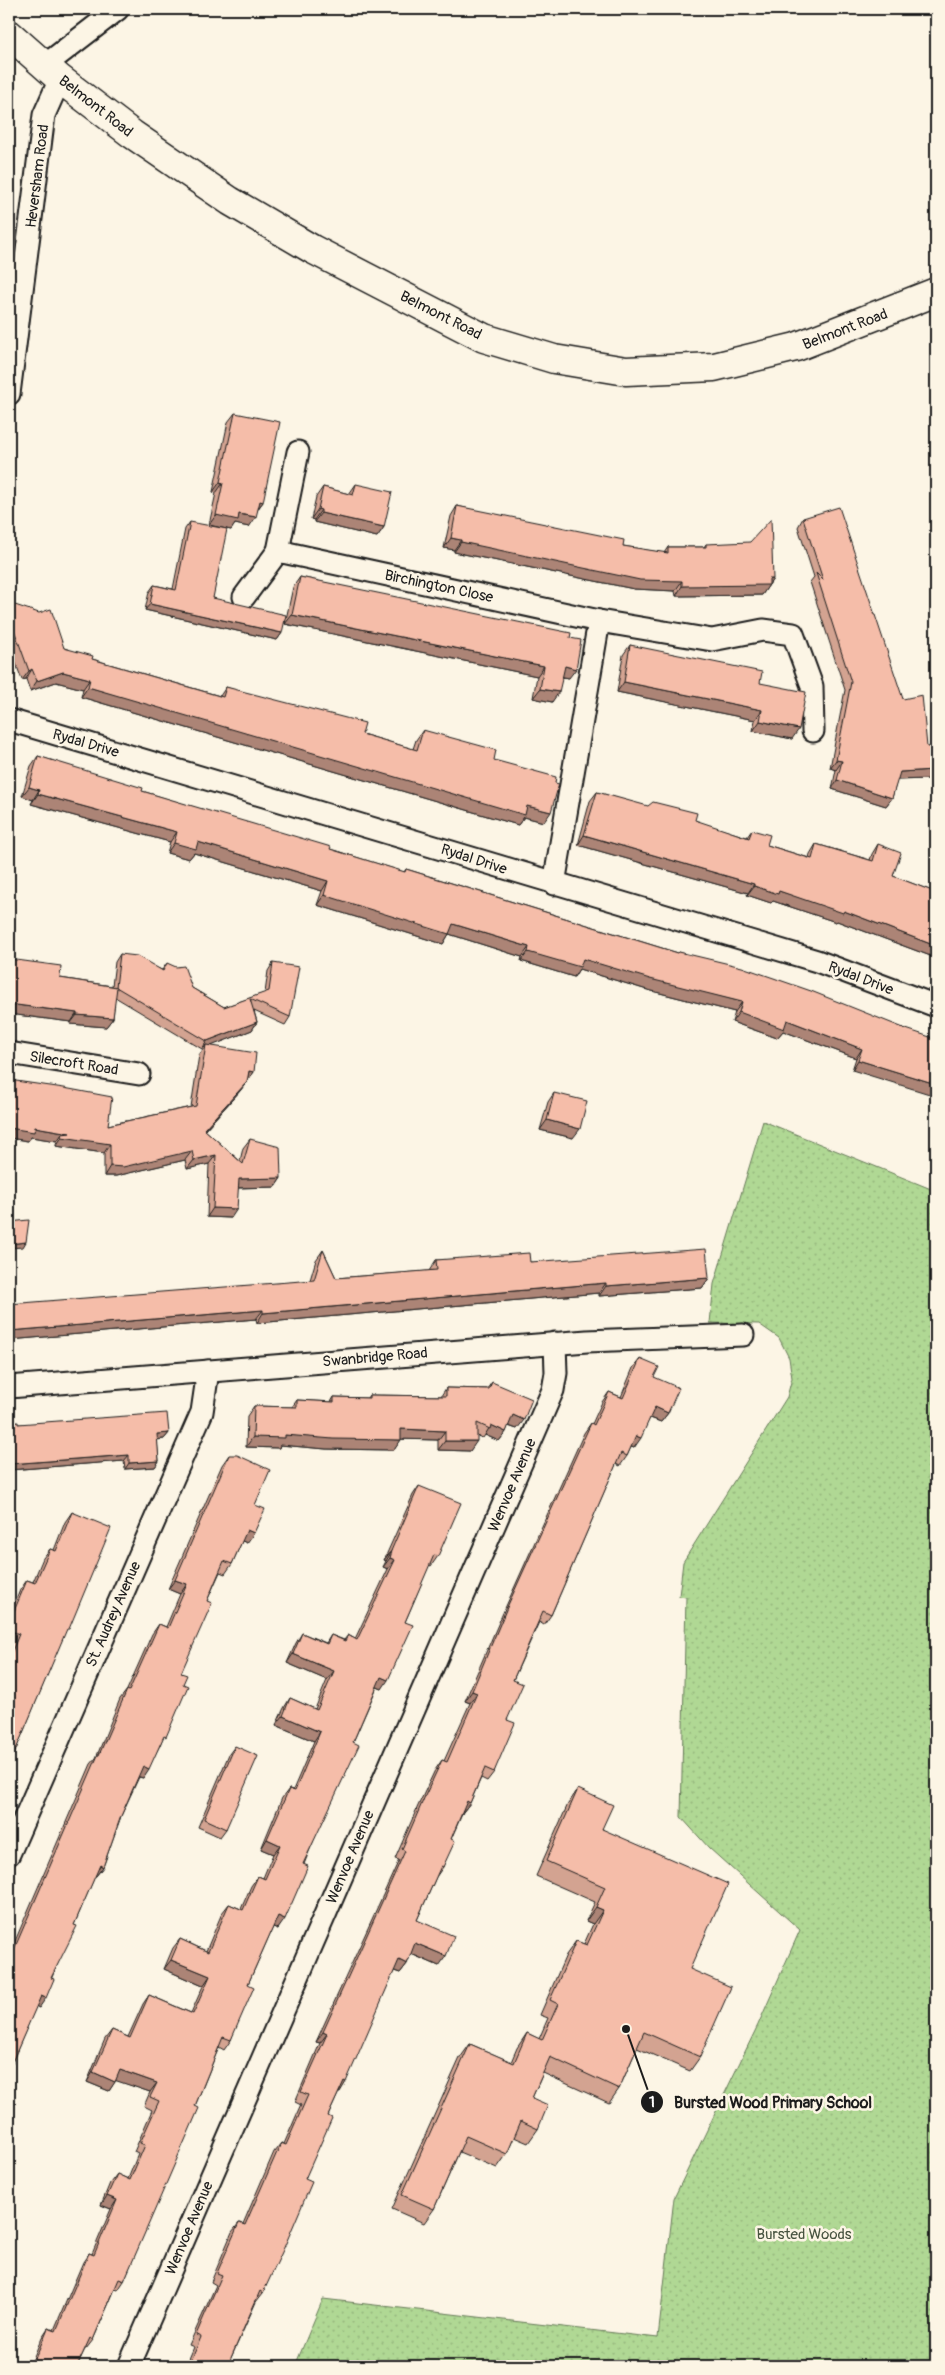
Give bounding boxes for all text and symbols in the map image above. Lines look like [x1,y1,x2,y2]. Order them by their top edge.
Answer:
street label: Belmont Road [55,71,137,141]
street label: Heversham Road [22,123,53,229]
street label: Belmont Road [397,287,485,344]
street label: Belmont Road [800,305,890,354]
street label: Birchington Close [383,566,496,607]
street label: Rydal Drive [50,725,122,762]
street label: Rydal Drive [438,840,510,879]
street label: Rydal Drive [826,957,897,1000]
street label: Silecroft Road [28,1047,120,1080]
street label: Swanbridge Road [322,1343,429,1372]
street label: Wenvoe Avenue [484,1435,541,1535]
street label: St. Audrey Avenue [82,1558,145,1670]
street label: Wenvoe Avenue [322,1807,379,1907]
callout: Bursted Wood Primary School [639,2086,882,2117]
text: 1 [649,2093,655,2112]
text: Bursted Wood Primary School [674,2093,872,2113]
street label: Wenvoe Avenue [161,2178,218,2278]
park label: Bursted Woods [756,2225,852,2244]

